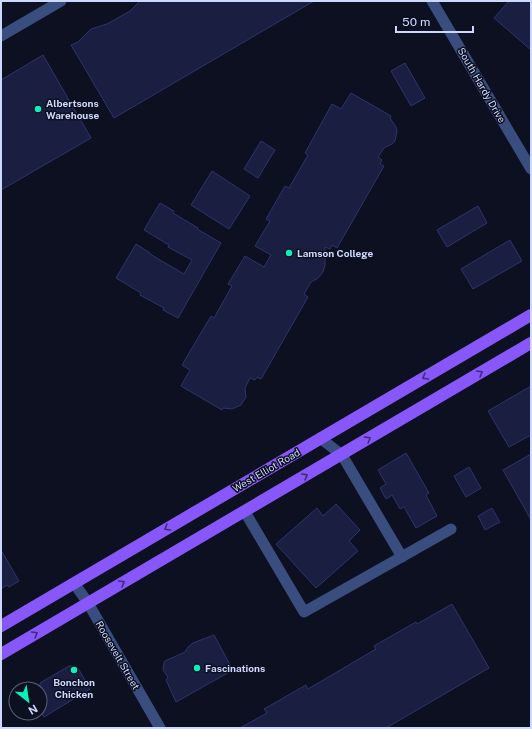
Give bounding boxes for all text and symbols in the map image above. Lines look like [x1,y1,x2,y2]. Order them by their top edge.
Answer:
scale bar [396,8,473,34]
text: 50 m [402,15,430,29]
street label: South Hardy Drive [456,45,509,125]
place label: Albertsons Warehouse [46,97,100,121]
marker: Albertsons Warehouse [33,104,43,114]
place label: Lamson College [297,247,373,259]
marker: Lamson College [284,248,294,258]
one-way arrow [476,371,483,378]
one-way arrow [422,372,429,380]
one-way arrow [364,437,371,444]
street label: West Elliot Road [230,446,302,494]
one-way arrow [301,473,308,481]
one-way arrow [164,524,171,531]
one-way arrow [118,581,125,588]
street label: Roosevelt Street [93,619,143,692]
one-way arrow [31,631,38,639]
place label: Fascinations [205,662,265,674]
marker: Fascinations [192,663,202,673]
marker: Bonchon Chicken [69,665,79,675]
place label: Bonchon Chicken [53,676,95,700]
north arrow [8,681,48,721]
text: N [26,702,40,717]

